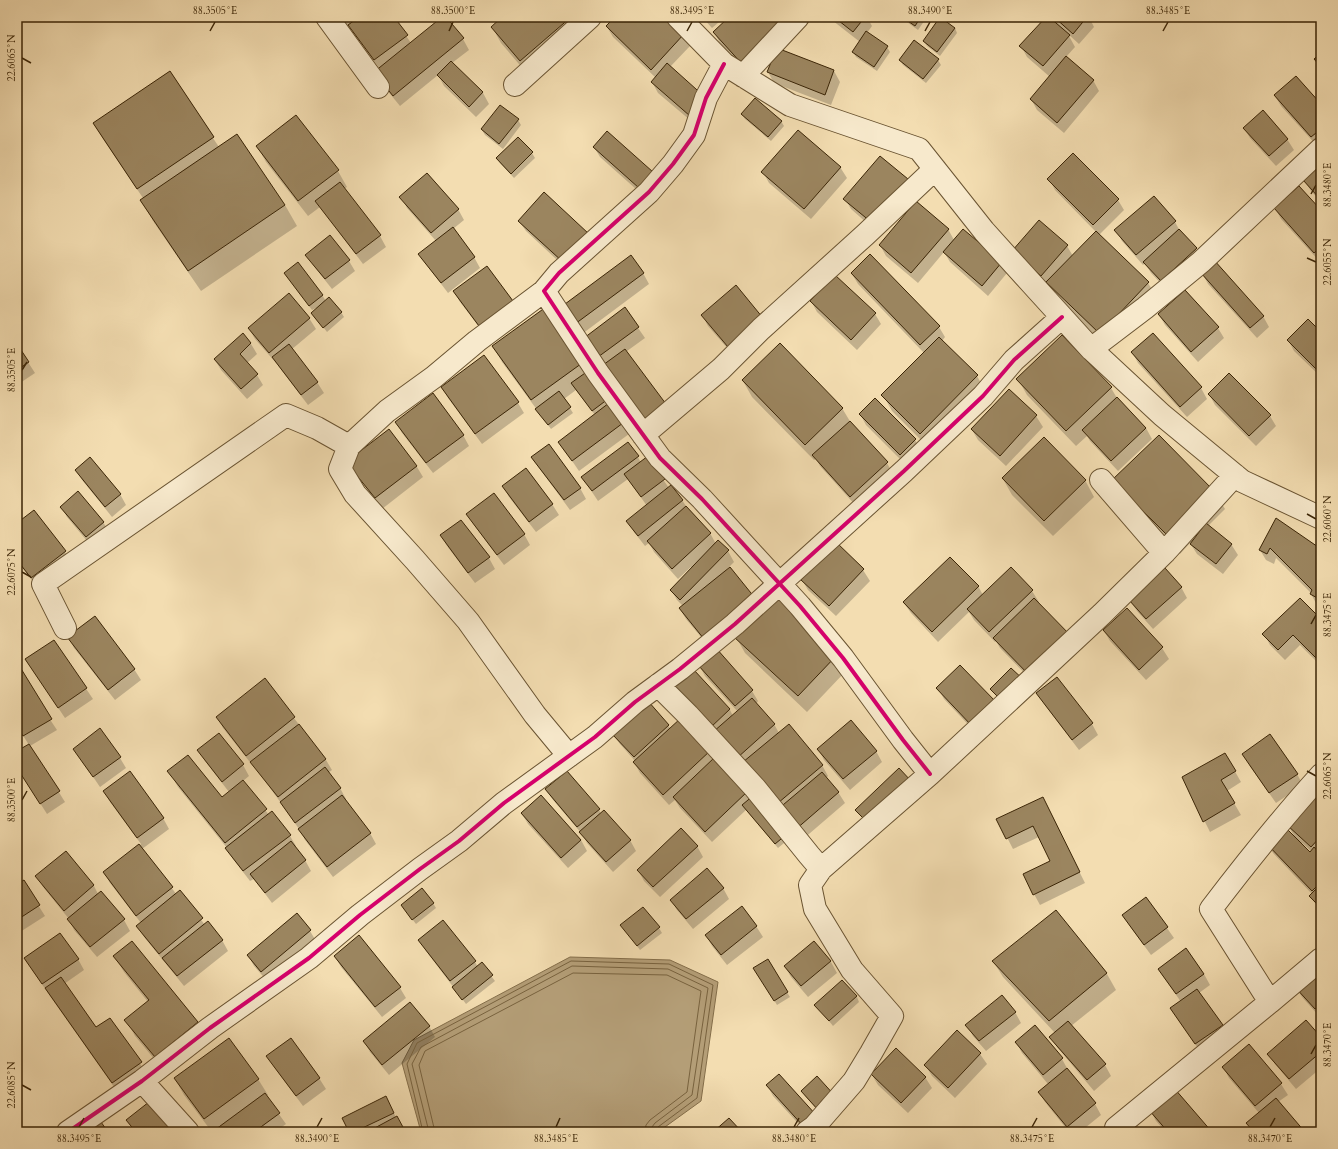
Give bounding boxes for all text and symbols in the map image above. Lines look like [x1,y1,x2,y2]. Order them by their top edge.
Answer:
text: 88.3505°E [193,4,237,18]
text: 88.3500°E [431,4,475,18]
text: 88.3495°E [670,4,714,18]
text: 88.3490°E [908,4,952,18]
text: 88.3485°E [1146,4,1190,18]
text: 22.6065°N [5,34,19,81]
text: 88.3480°E [1321,163,1335,207]
text: 22.6055°N [1321,238,1335,285]
text: 88.3505°E [5,348,19,392]
text: 22.6060°N [1321,495,1335,542]
text: 22.6075°N [5,548,19,595]
text: 88.3475°E [1321,593,1335,637]
text: 22.6065°N [1321,752,1335,799]
text: 88.3500°E [5,778,19,822]
text: 88.3470°E [1321,1023,1335,1067]
text: 22.6085°N [5,1061,19,1108]
text: 88.3495°E [57,1132,101,1146]
text: 88.3490°E [295,1132,339,1146]
text: 88.3485°E [534,1132,578,1146]
text: 88.3480°E [772,1132,816,1146]
text: 88.3475°E [1010,1132,1054,1146]
text: 88.3470°E [1248,1132,1292,1146]

